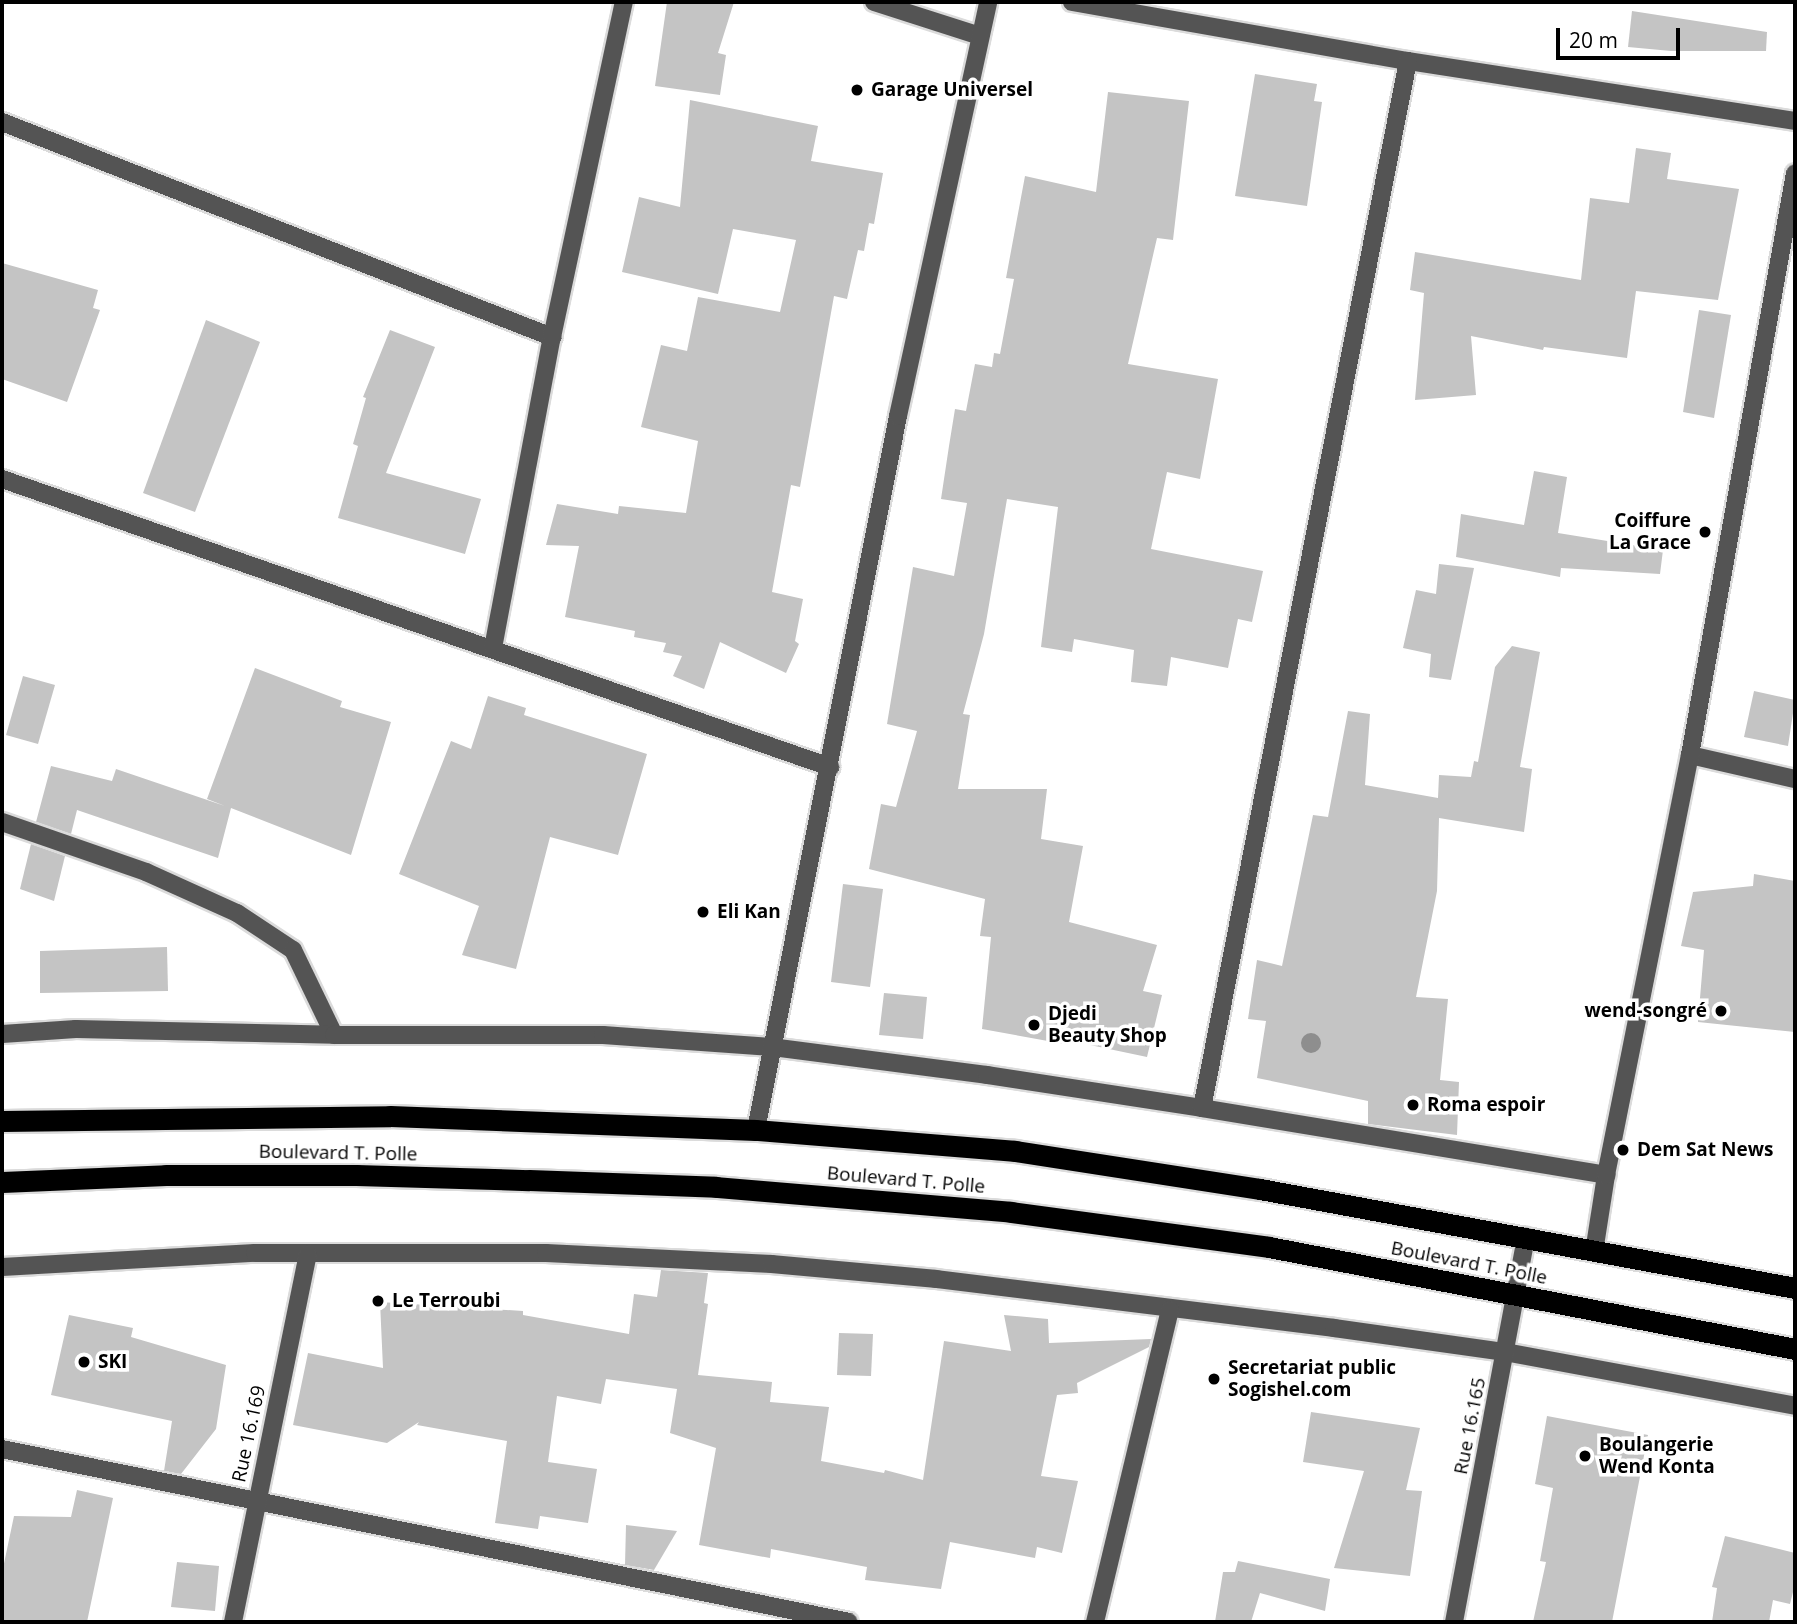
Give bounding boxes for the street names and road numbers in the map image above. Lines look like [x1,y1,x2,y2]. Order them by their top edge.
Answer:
street label: Boulevard T. Polle [258,1140,418,1166]
street label: Boulevard T. Polle [826,1162,986,1198]
street label: Boulevard T. Polle [1389,1237,1549,1289]
street label: Rue 16.165 [1449,1376,1491,1476]
street label: Rue 16.169 [228,1384,270,1484]

